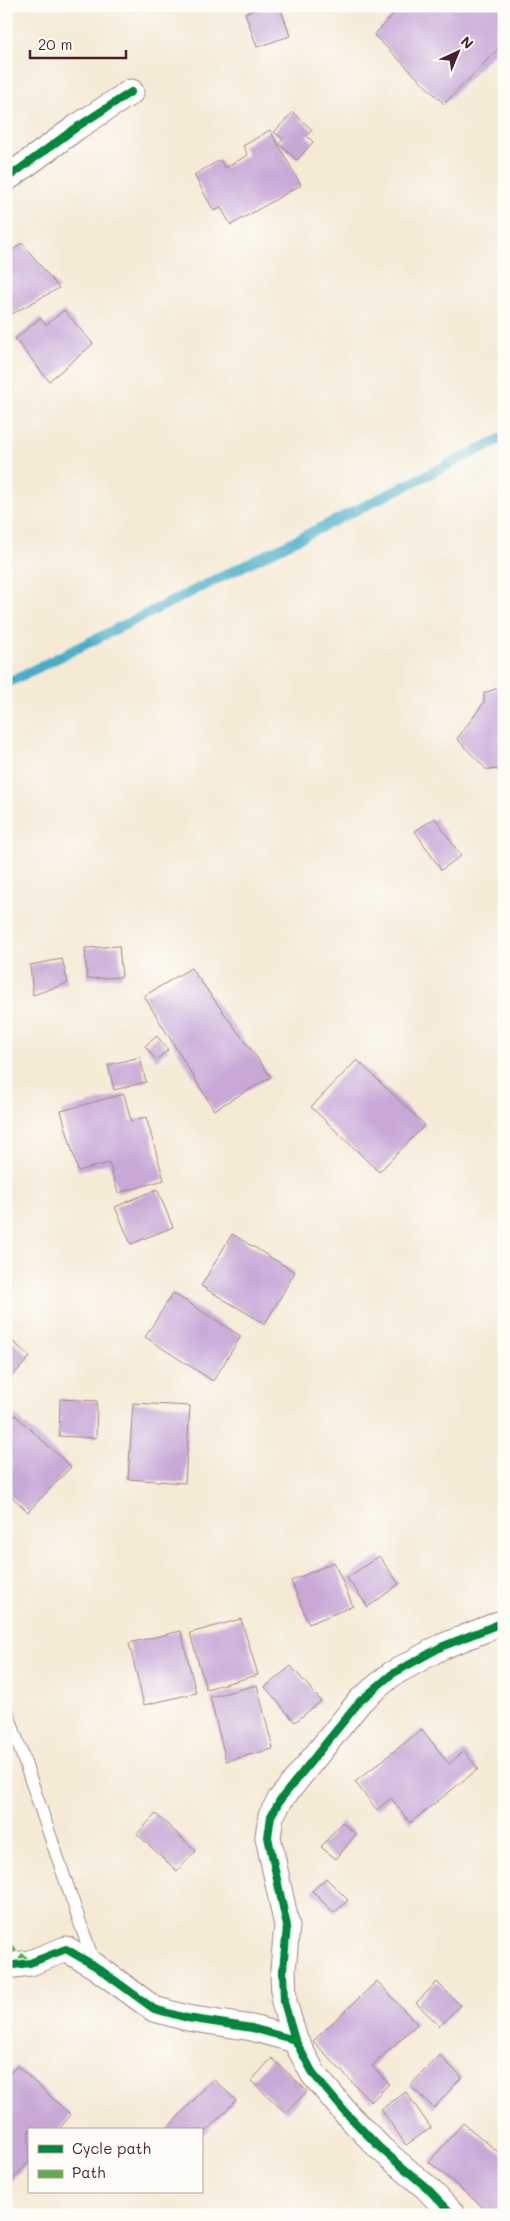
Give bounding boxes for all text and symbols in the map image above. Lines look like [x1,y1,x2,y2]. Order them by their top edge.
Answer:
scale bar [30,28,126,60]
north arrow [432,28,482,78]
text: N [457,32,478,53]
text: 20 m [38,34,72,54]
legend [28,2128,202,2194]
text: Cycle path [72,2138,151,2158]
text: Path [72,2162,106,2182]

